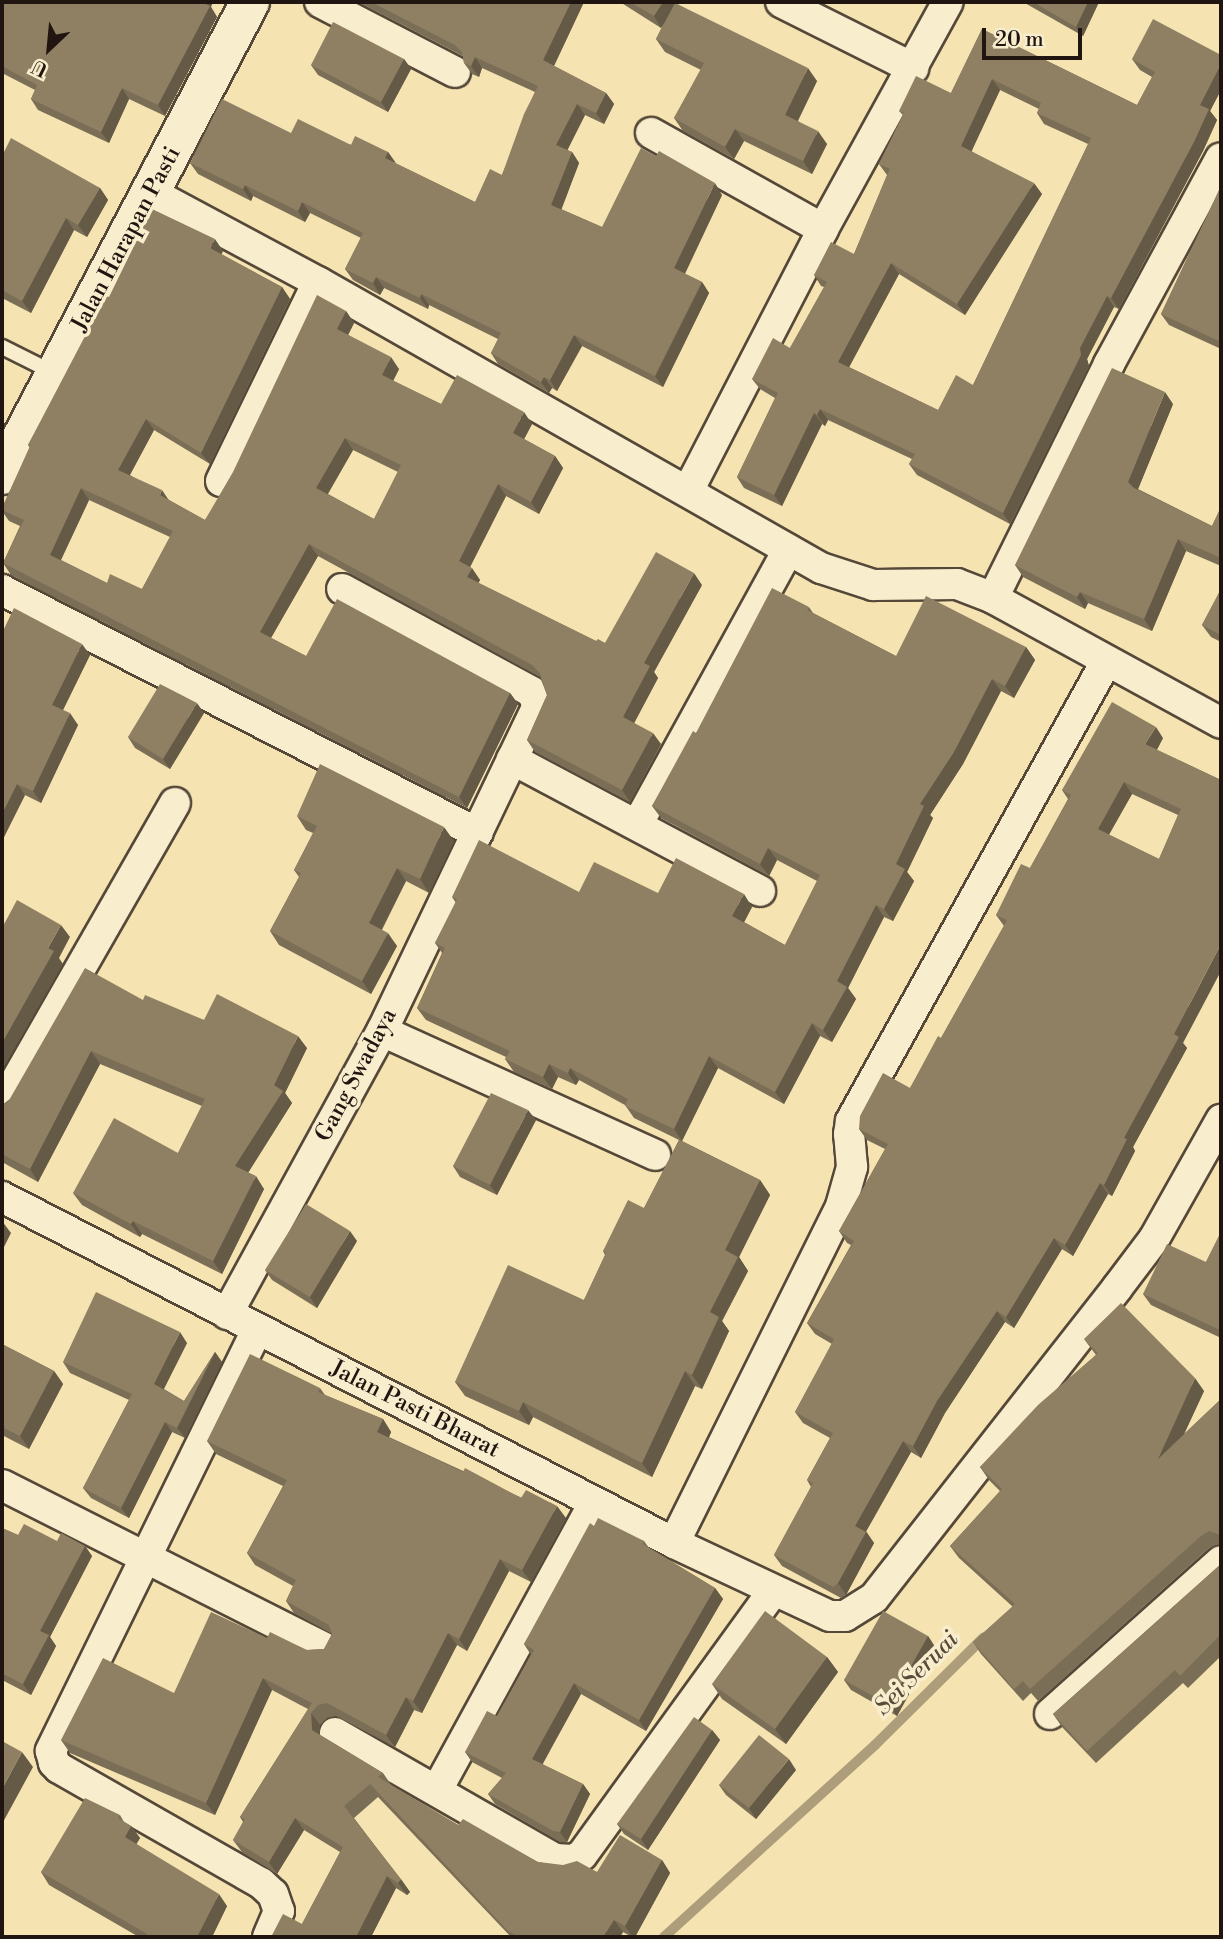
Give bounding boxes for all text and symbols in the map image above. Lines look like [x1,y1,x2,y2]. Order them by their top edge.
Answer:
north arrow [14,14,84,84]
scale bar [985,14,1085,58]
text: 20 m [995,27,1044,53]
text: U [28,54,52,82]
street label: Jalan Harapan Pasti [66,142,186,336]
street label: Gang Swadaya [309,1004,403,1146]
street label: Jalan Pasti Bharat [326,1354,504,1464]
water label: Sei Seruai [869,1626,965,1722]

